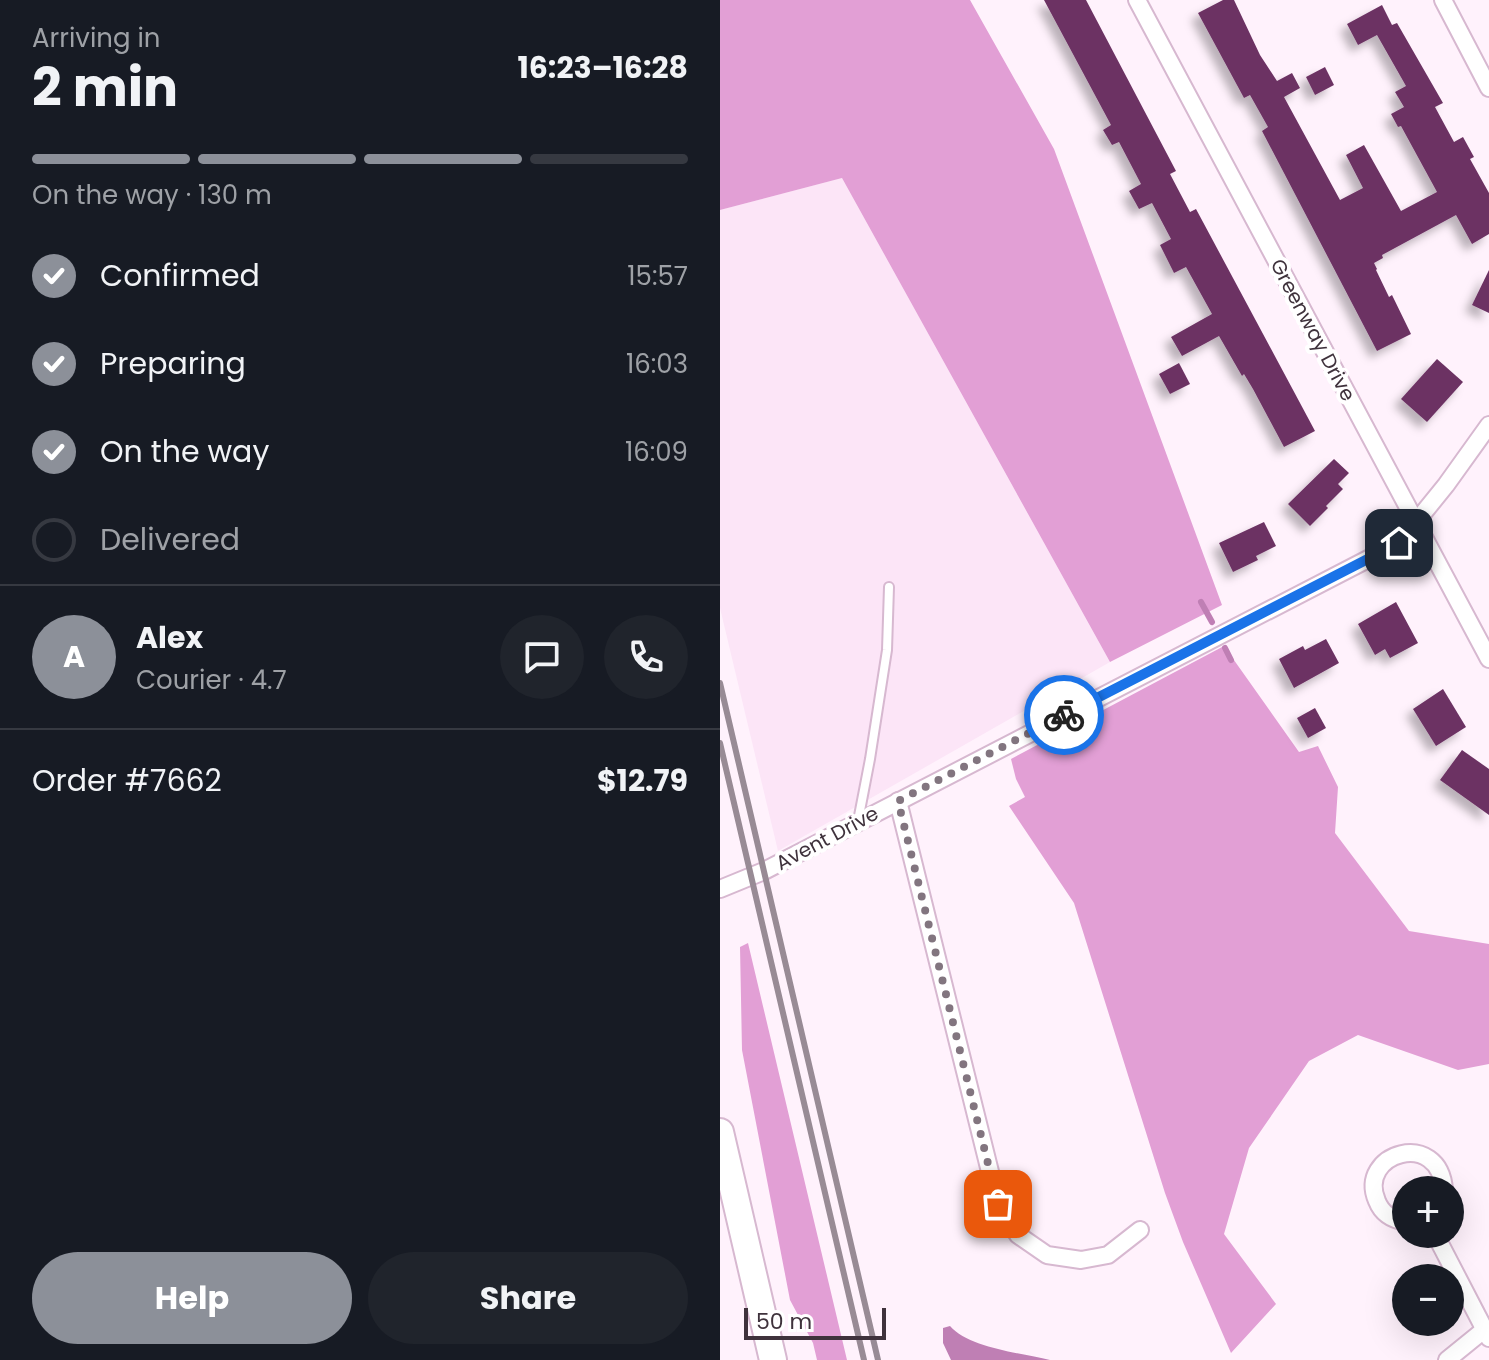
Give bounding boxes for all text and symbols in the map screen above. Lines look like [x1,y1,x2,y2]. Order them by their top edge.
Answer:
text: Arriving in [32,20,161,56]
text: 16:23–16:28 [517,46,688,89]
text: 2 min [32,51,178,124]
text: On the way · 130 m [32,177,272,213]
icon: check [32,254,76,298]
text: Confirmed [100,254,260,297]
street label: Greenway Drive [1264,254,1362,406]
text: 15:57 [627,258,688,294]
icon: check [32,342,76,386]
text: Preparing [100,342,246,385]
text: 16:03 [626,346,688,382]
icon: check [32,430,76,474]
text: On the way [100,430,269,473]
text: 16:09 [625,434,688,470]
pin [1365,509,1433,577]
text: Delivered [100,518,240,561]
icon: home [1377,521,1421,565]
button: chat [500,615,584,699]
button: phone [604,615,688,699]
text: Alex [136,616,203,659]
text: A [63,635,85,678]
text: Courier · 4.7 [136,662,287,698]
courier [1024,675,1104,755]
icon: bike [1042,693,1086,737]
text: Order #7662 [32,759,222,802]
text: $12.79 [597,759,688,802]
street label: Avent Drive [771,799,883,877]
pin [964,1170,1032,1238]
map controls [1392,1176,1464,1336]
button: + [1392,1176,1464,1248]
icon: bag [976,1182,1020,1226]
button: Help [32,1252,352,1344]
button: Share [368,1252,688,1344]
button: − [1392,1264,1464,1336]
scale bar [744,1304,886,1340]
text: 50 m [756,1306,812,1337]

